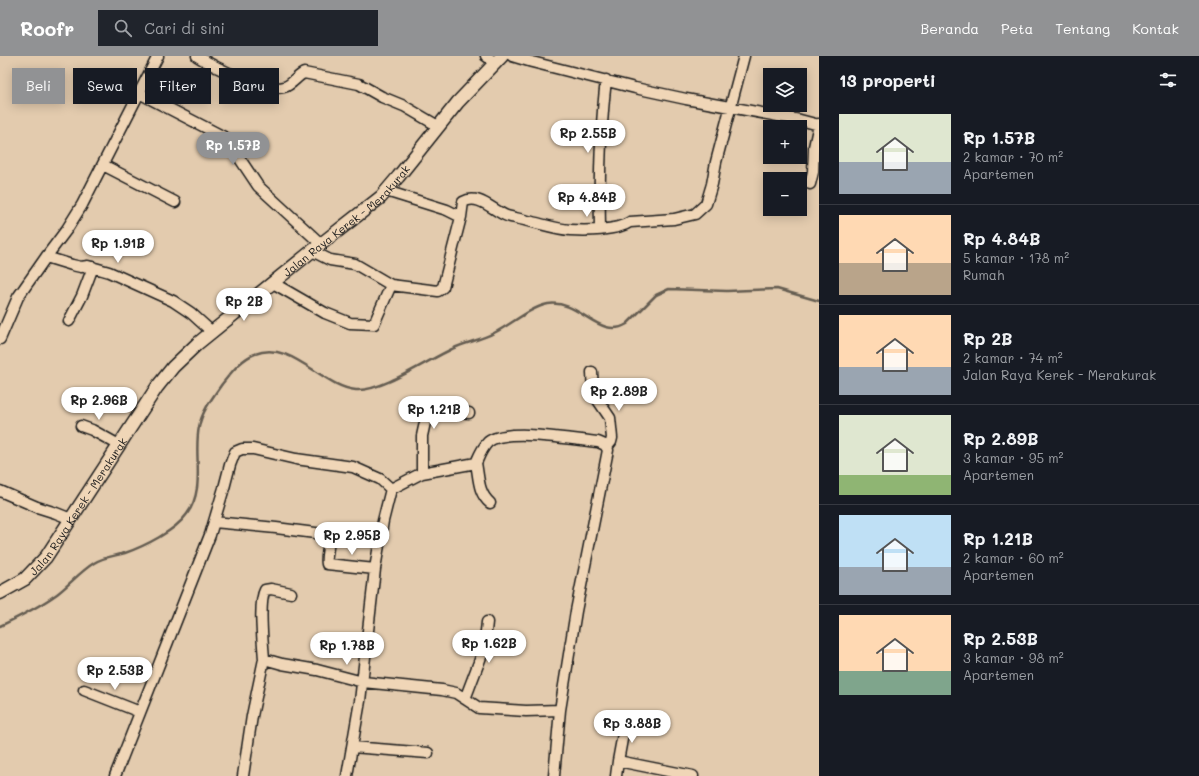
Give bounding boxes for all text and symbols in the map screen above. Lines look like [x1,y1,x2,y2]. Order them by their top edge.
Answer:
search box [98,10,378,46]
text: Roofr [20,16,74,41]
icon: search [112,17,134,39]
text: Cari di sini [144,18,225,38]
text: Beranda [921,19,979,38]
text: Peta [1001,19,1033,38]
text: Tentang [1055,19,1110,38]
text: Kontak [1132,19,1179,38]
chip: Beli [12,68,65,104]
chip: Sewa [73,68,137,104]
chip: Filter [145,68,211,104]
chip: Baru [219,68,279,104]
map controls [763,68,807,216]
button: layers [763,68,807,112]
text: 13 properti [839,69,936,91]
icon: filters [1157,69,1179,91]
pin: Rp 2.55B [547,120,629,154]
button: + [763,120,807,164]
text: Rp 2.55B [559,124,617,141]
text: Rp 1.57B [963,126,1035,148]
icon: home [871,130,919,178]
pin: Rp 1.57B [192,132,274,166]
text: Rp 1.57B [205,136,261,153]
text: 2 kamar · 70 m² [963,148,1063,165]
street label: Jalan Raya Kerek - Merakurak [280,161,413,279]
text: Apartemen [963,165,1034,182]
button: − [763,172,807,216]
pin: Rp 4.84B [546,184,628,218]
text: Rp 4.84B [557,188,617,205]
text: Rp 4.84B [963,227,1040,249]
pin: Rp 1.91B [77,230,159,264]
icon: home [871,231,919,279]
text: Rp 1.91B [91,234,145,251]
text: 5 kamar · 178 m² [963,249,1069,266]
text: Rumah [963,266,1004,283]
pin: Rp 2B [216,288,272,322]
text: Rp 2B [225,292,263,309]
text: Rp 2B [963,327,1013,349]
icon: home [871,331,919,379]
text: 2 kamar · 74 m² [963,349,1063,366]
text: Jalan Raya Kerek - Merakurak [963,366,1156,383]
pin: Rp 2.89B [578,378,660,412]
text: Rp 2.89B [590,382,648,399]
pin: Rp 2.96B [58,387,140,421]
text: Rp 2.96B [70,391,128,408]
pin: Rp 1.21B [393,396,475,430]
text: Rp 1.21B [407,400,461,417]
text: Rp 2.89B [963,427,1039,449]
icon: home [871,431,919,479]
street label: Jalan Raya Kerek - Merakurak [25,434,130,578]
text: 3 kamar · 95 m² [963,449,1063,466]
text: Apartemen [963,466,1034,483]
pin: Rp 2.95B [311,522,393,556]
text: Rp 2.95B [323,526,381,543]
text: Rp 1.21B [963,527,1033,549]
icon: home [871,531,919,579]
text: 2 kamar · 60 m² [963,549,1064,566]
text: Apartemen [963,566,1034,583]
text: Rp 2.53B [963,627,1038,649]
pin: Rp 1.62B [448,630,530,664]
icon: home [871,631,919,679]
pin: Rp 1.78B [306,632,388,666]
text: Rp 1.62B [461,634,517,651]
text: Rp 1.78B [319,636,375,653]
text: 3 kamar · 98 m² [963,649,1064,666]
pin: Rp 2.53B [74,657,156,691]
text: Rp 2.53B [86,661,144,678]
text: Apartemen [963,666,1034,683]
pin: Rp 3.88B [591,710,673,744]
text: Rp 3.88B [603,714,661,731]

